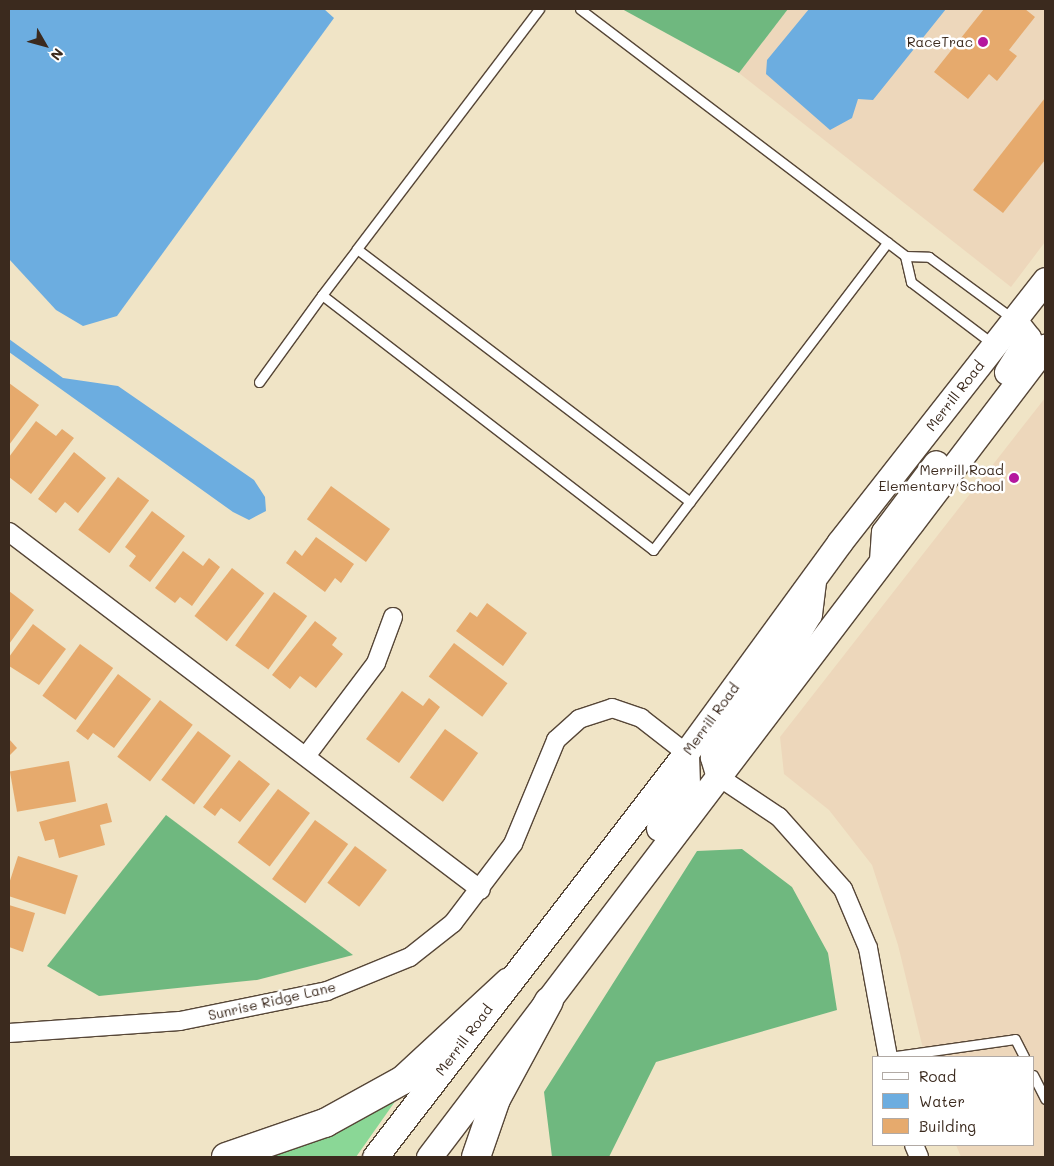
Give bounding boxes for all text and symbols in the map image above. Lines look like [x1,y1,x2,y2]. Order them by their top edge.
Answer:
north arrow [20,20,70,70]
place label: RaceTrac [907,34,973,50]
marker: RaceTrac [977,36,989,48]
text: N [46,44,68,65]
street label: Merrill Road [922,358,988,434]
place label: Merrill Road Elementary School [878,462,1004,494]
marker: Merrill Road Elementary School [1008,472,1020,484]
street label: Merrill Road [679,680,743,758]
street label: Sunrise Ridge Lane [207,978,337,1024]
street label: Merrill Road [432,1001,496,1079]
legend [872,1056,1034,1146]
text: Road [919,1066,956,1086]
text: Water [919,1091,965,1111]
text: Building [919,1116,976,1136]

